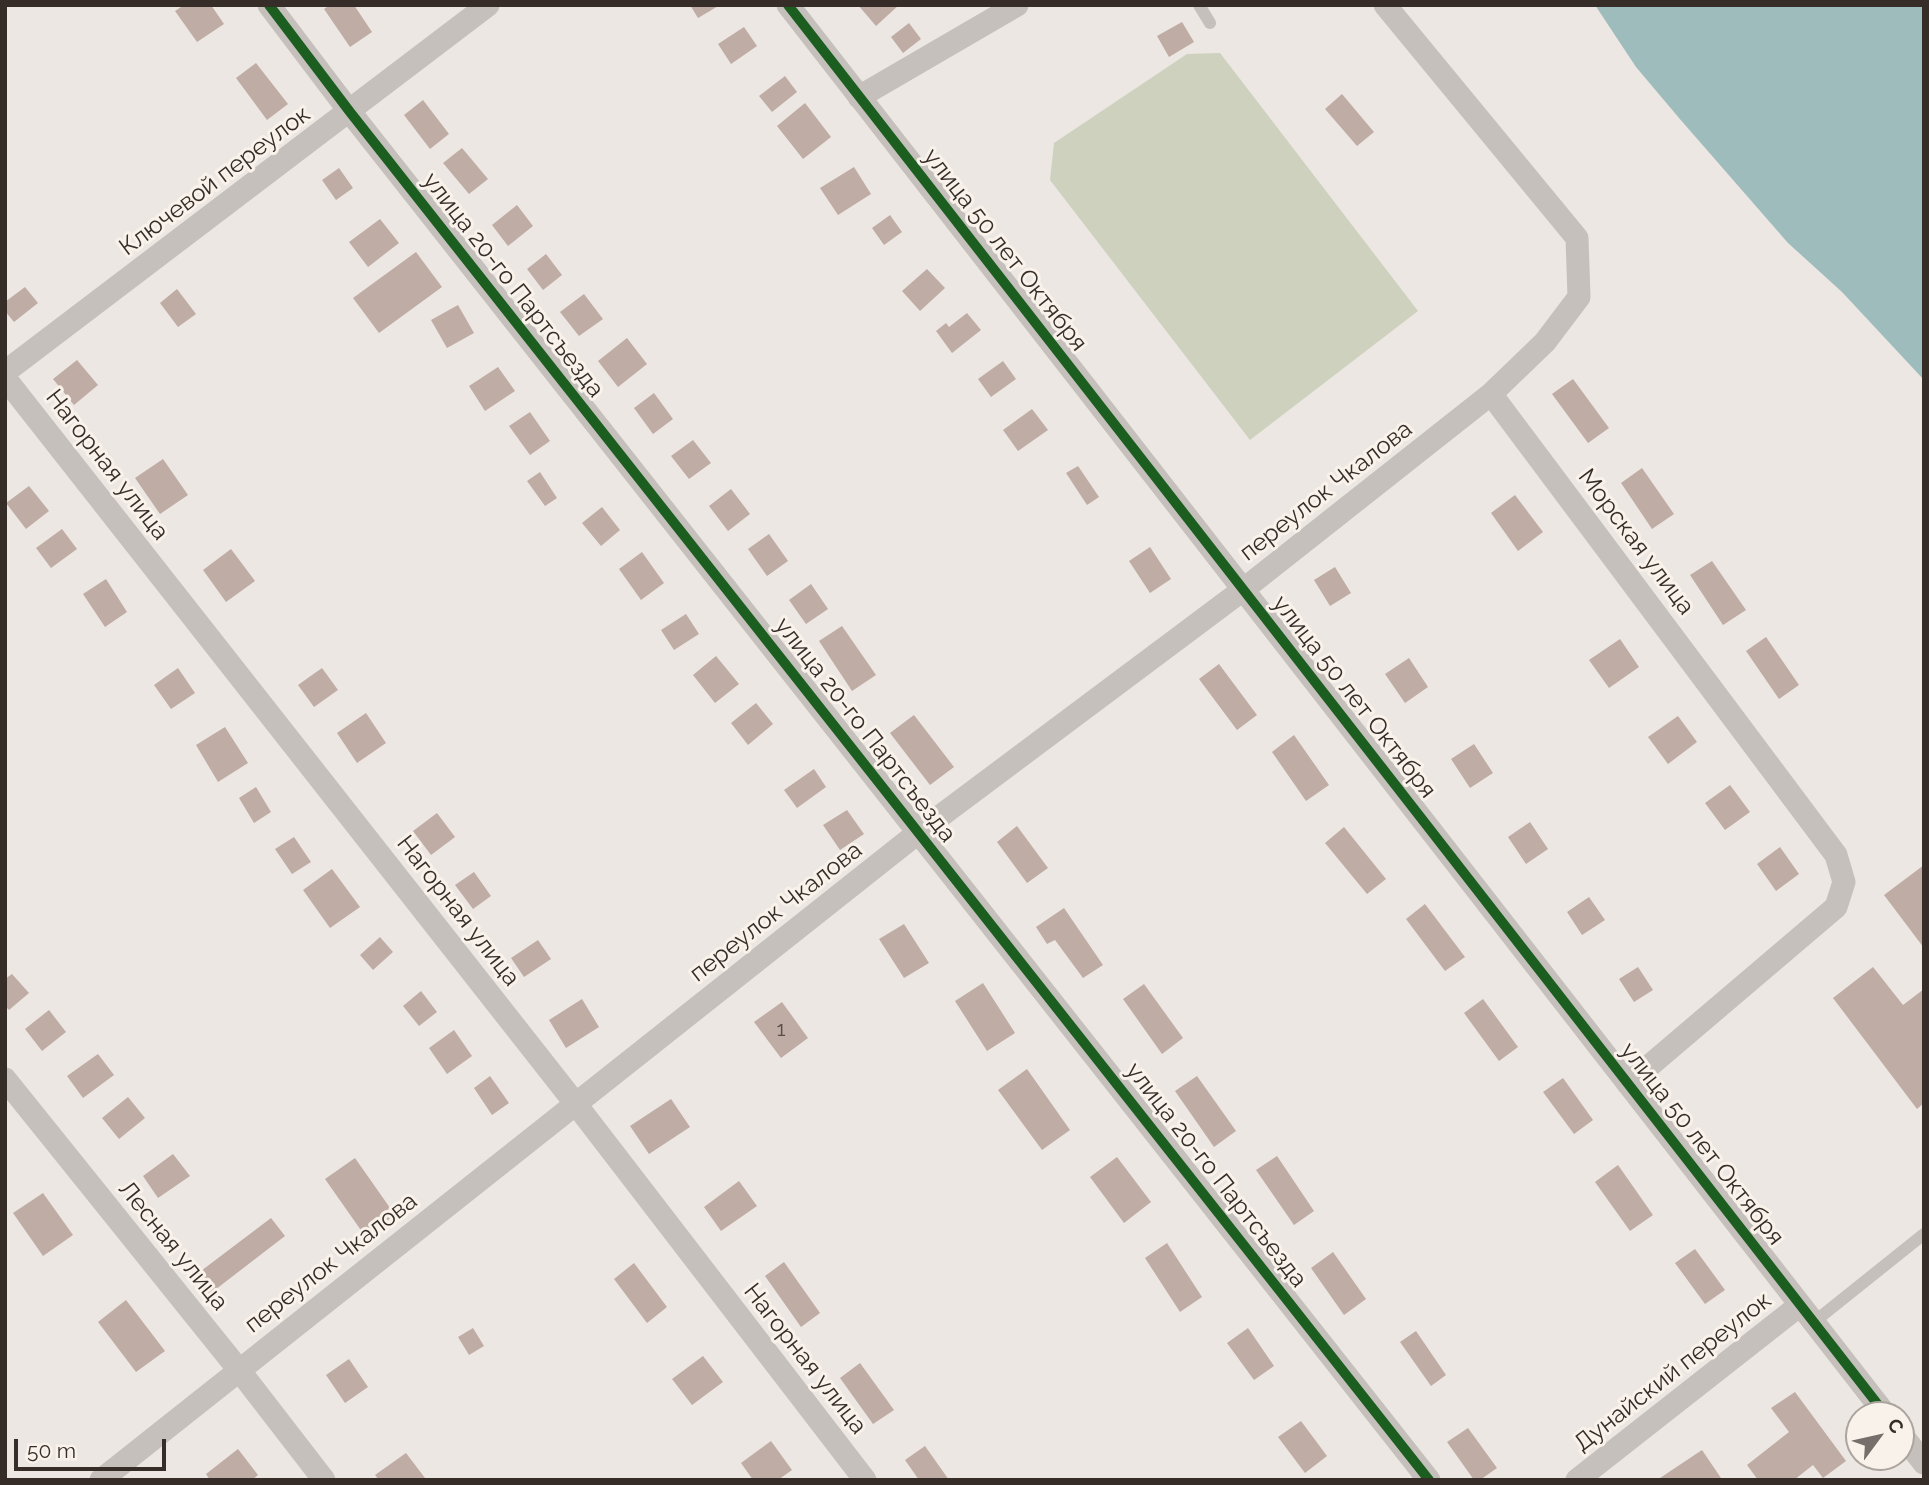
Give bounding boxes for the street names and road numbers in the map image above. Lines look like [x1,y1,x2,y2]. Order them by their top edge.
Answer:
street label: Ключевой переулок [114,100,316,262]
street label: улица 50 лет Октября [917,143,1093,357]
street label: улица 20-го Партсъезда [416,167,610,403]
street label: Нагорная улица [39,384,175,546]
street label: переулок Чкалова [1234,415,1418,567]
street label: Морская улица [1572,463,1700,621]
street label: улица 50 лет Октября [1266,590,1442,804]
street label: улица 20-го Партсъезда [768,612,962,848]
street label: Нагорная улица [390,830,526,992]
street label: переулок Чкалова [684,836,868,988]
street label: улица 50 лет Октября [1614,1037,1790,1251]
street label: улица 20-го Партсъезда [1119,1057,1313,1293]
street label: Лесная улица [112,1175,234,1317]
street label: переулок Чкалова [239,1187,423,1339]
street label: Нагорная улица [737,1278,873,1440]
street label: Дунайский переулок [1569,1286,1777,1458]

